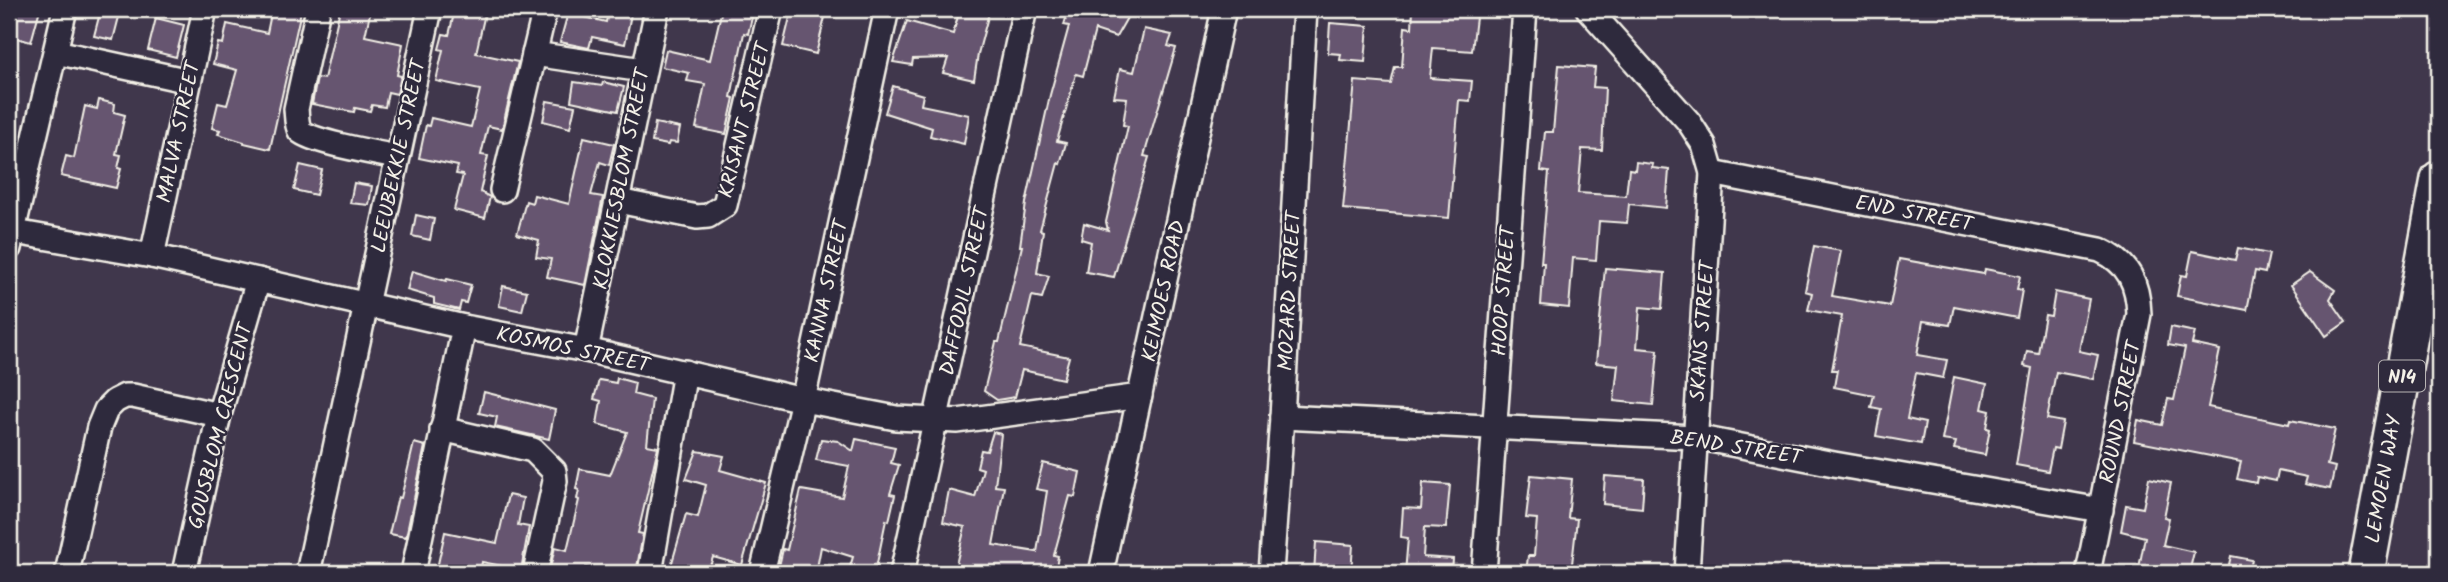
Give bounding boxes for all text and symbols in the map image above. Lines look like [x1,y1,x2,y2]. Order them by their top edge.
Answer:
street label: KRISANT STREET [710,37,781,202]
street label: LEEUBEKKIE STREET [363,55,436,256]
street label: MALVA STREET [148,57,211,206]
street label: KLOKKIESBLOM STREET [585,64,660,293]
street label: END STREET [1852,187,1977,242]
street label: DAFFODIL STREET [931,202,1000,379]
street label: MOZARD STREET [1270,209,1311,372]
street label: KANNA STREET [796,215,859,366]
street label: KEIMOES ROAD [1133,217,1196,365]
street label: HOOP STREET [1483,223,1526,357]
street label: SKANS STREET [1682,258,1725,402]
street label: GOUSBLOM CRESCENT [180,318,263,533]
street label: KOSMOS STREET [493,318,654,383]
street label: ROUND STREET [2092,337,2152,486]
road number: N14 [2379,360,2425,392]
street label: LEMOEN WAY [2357,412,2412,546]
street label: BEND STREET [1668,422,1805,475]

